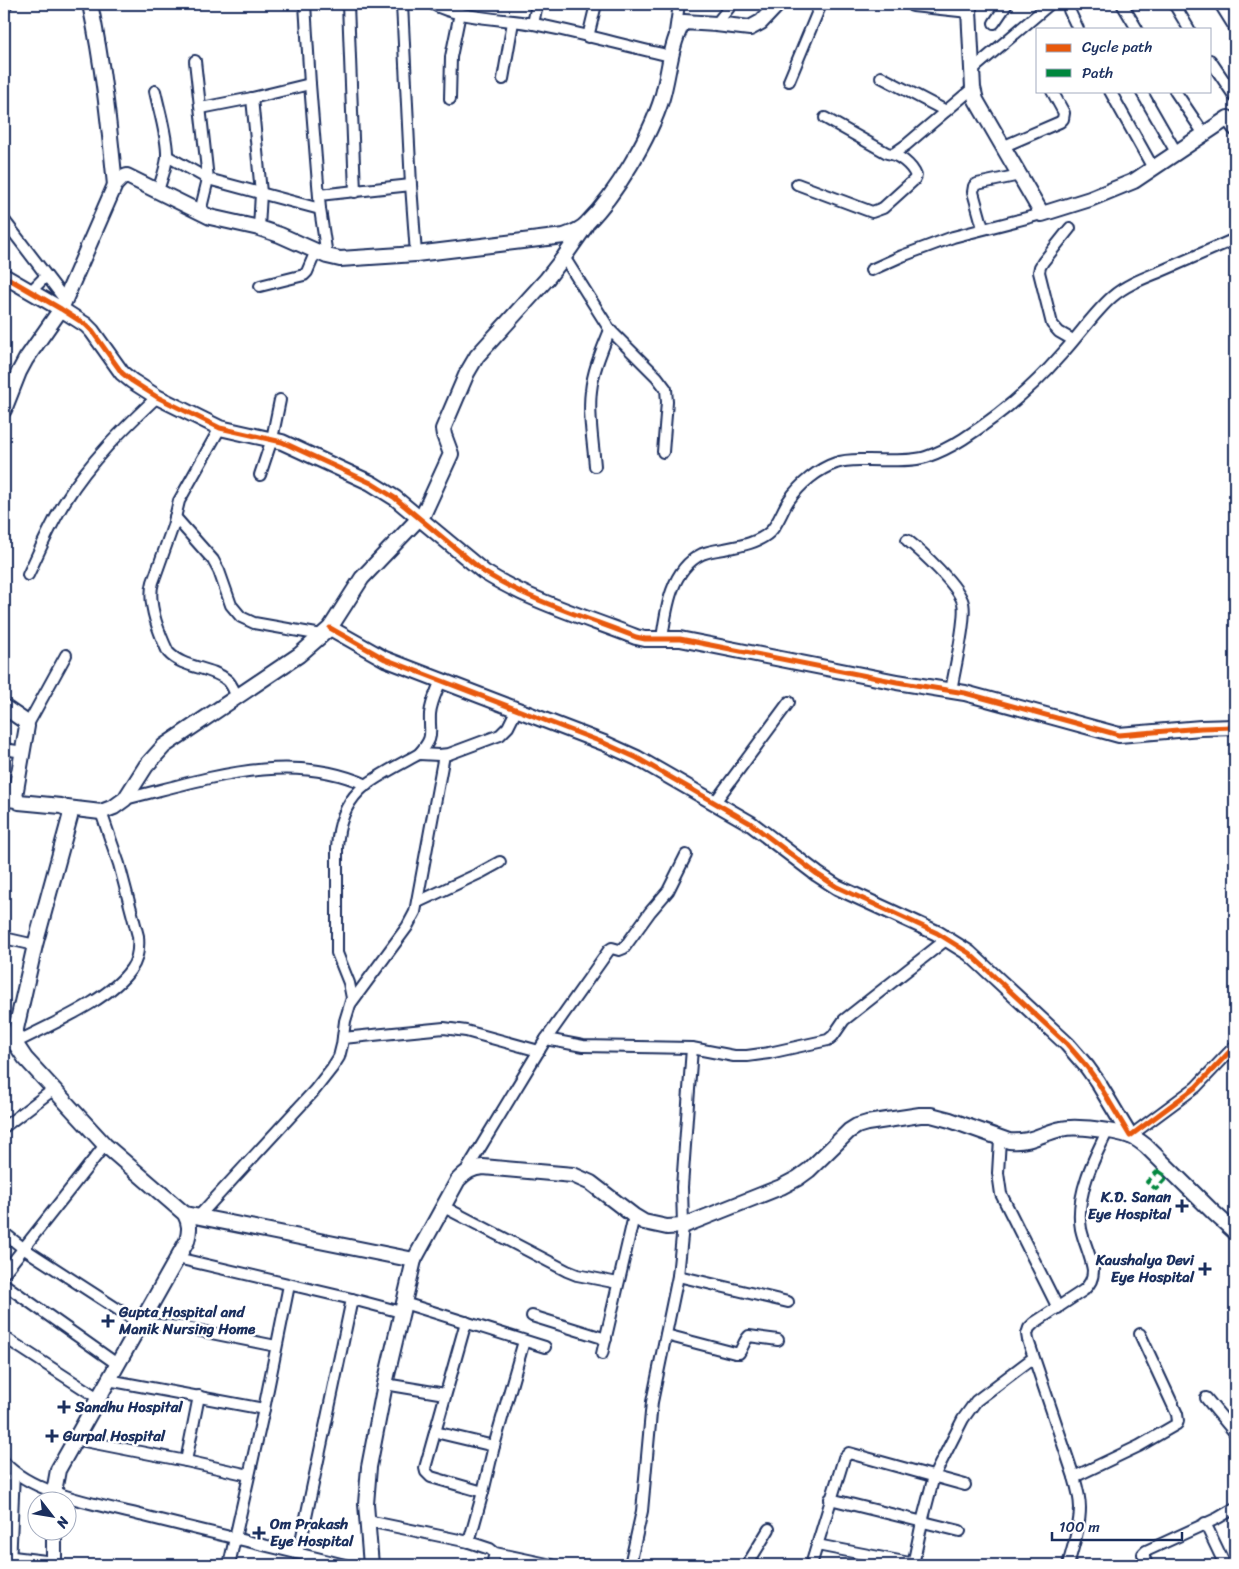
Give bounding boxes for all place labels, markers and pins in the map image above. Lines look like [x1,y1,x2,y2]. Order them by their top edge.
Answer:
place label: K.D. Sanan Eye Hospital [1088,1184,1172,1227]
marker: K.D. Sanan Eye Hospital [1175,1199,1189,1213]
place label: Kaushalya Devi Eye Hospital [1095,1247,1195,1290]
marker: Kaushalya Devi Eye Hospital [1198,1262,1212,1276]
place label: Gupta Hospital and Manik Nursing Home [118,1299,256,1342]
marker: Gupta Hospital and Manik Nursing Home [101,1314,115,1328]
place label: Sandhu Hospital [74,1394,183,1420]
marker: Sandhu Hospital [57,1400,71,1414]
place label: Gurpal Hospital [62,1423,166,1449]
marker: Gurpal Hospital [45,1429,59,1443]
place label: Om Prakash Eye Hospital [269,1511,354,1554]
marker: Om Prakash Eye Hospital [252,1526,266,1540]

